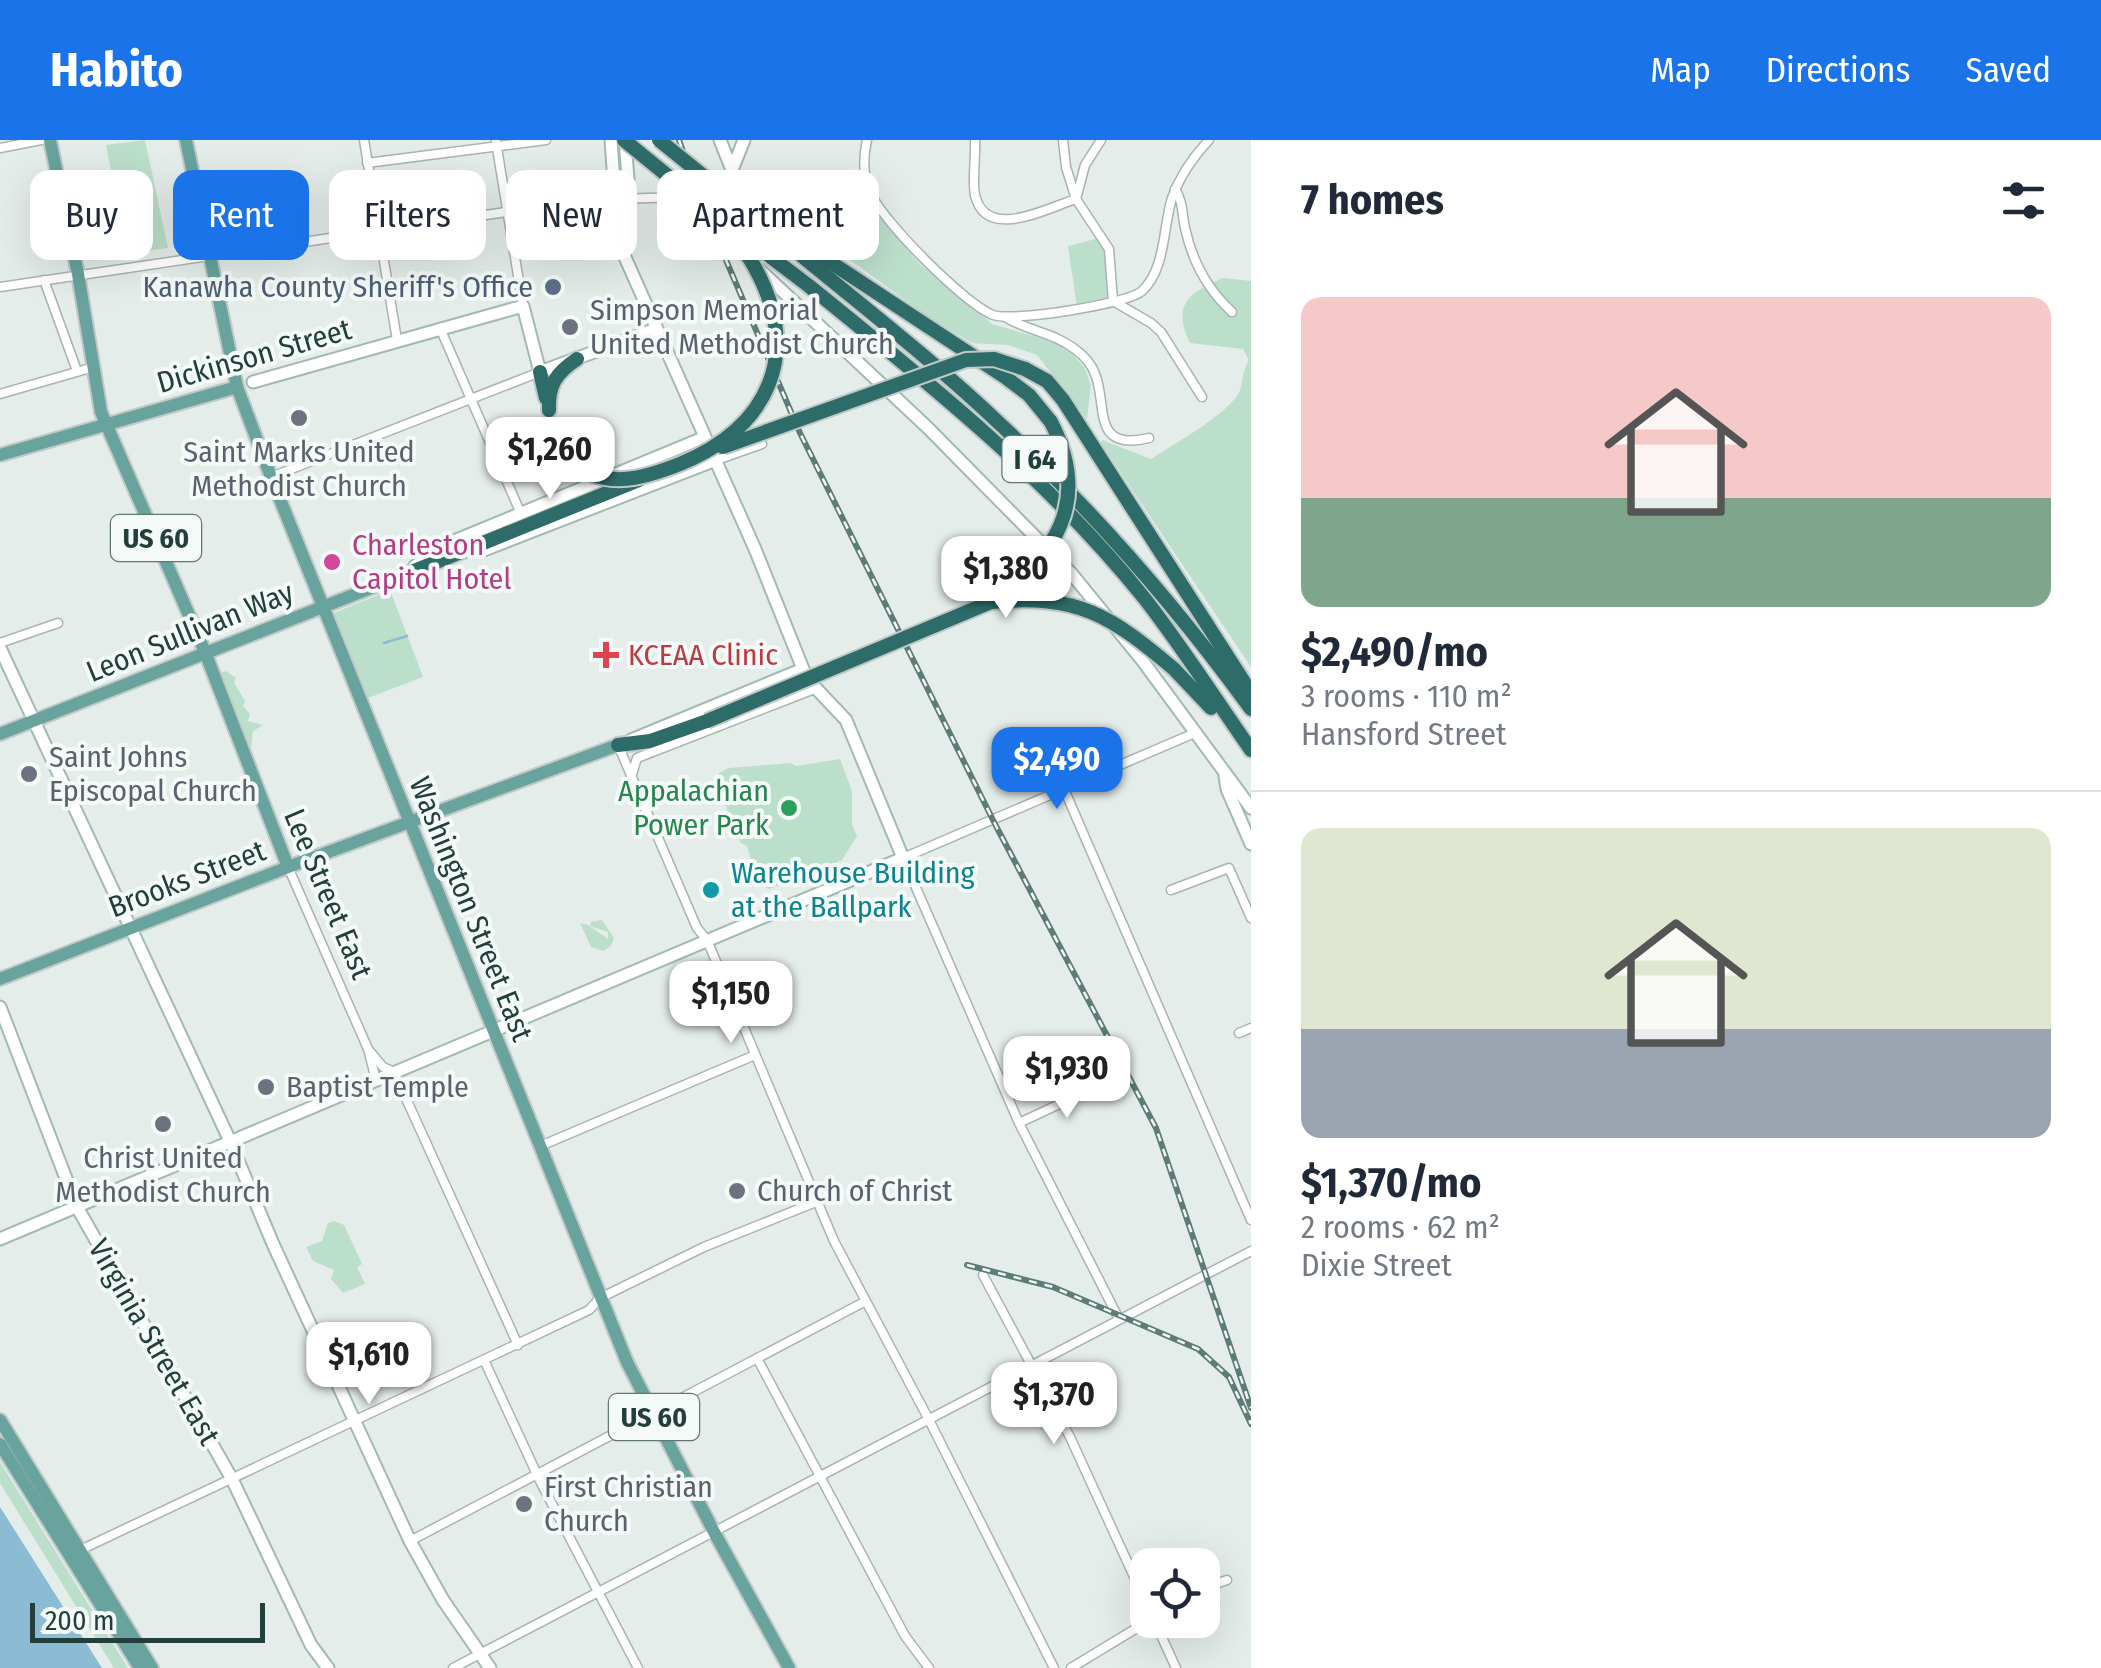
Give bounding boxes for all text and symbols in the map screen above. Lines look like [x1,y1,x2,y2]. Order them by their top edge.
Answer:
text: Habito [50,41,183,99]
text: Map [1650,49,1711,91]
text: Directions [1766,49,1911,91]
text: Saved [1966,49,2051,91]
chip: Buy [30,170,153,260]
chip: Rent [173,170,309,260]
chip: Filters [329,170,486,260]
chip: New [506,170,637,260]
chip: Apartment [657,170,879,260]
icon: filters [1996,173,2051,228]
text: 7 homes [1301,175,1444,225]
place label: Kanawha County Sheriff's Office [143,269,533,305]
marker: Kanawha County Sheriff's Office [542,276,564,298]
place label: Simpson Memorial United Methodist Church [590,292,894,362]
street label: Dickinson Street [153,311,355,401]
marker: Simpson Memorial United Methodist Church [559,316,581,338]
icon: home [1586,362,1766,542]
marker: Saint Marks United Methodist Church [288,407,310,429]
pin: $1,260 [469,417,631,502]
text: $1,260 [508,430,592,468]
place label: Saint Marks United Methodist Church [183,434,415,504]
road number: I 64 [1002,436,1068,482]
road number: US 60 [111,515,201,561]
place label: Charleston Capitol Hotel [352,527,511,597]
pin: $1,380 [925,536,1087,621]
text: $1,380 [963,549,1049,587]
marker: Charleston Capitol Hotel [321,551,343,573]
street label: Leon Sullivan Way [81,574,299,690]
text: $2,490/mo [1301,627,1488,677]
place label: KCEAA Clinic [628,637,778,673]
marker: KCEAA Clinic [593,642,619,668]
text: 3 rooms · 110 m² [1301,677,1512,715]
text: Hansford Street [1301,715,1507,753]
pin: $2,490 [976,727,1138,812]
place label: Saint Johns Episcopal Church [49,739,257,809]
text: $2,490 [1014,740,1100,778]
marker: Saint Johns Episcopal Church [18,763,40,785]
street label: Washington Street East [402,772,541,1047]
place label: Appalachian Power Park [618,773,769,843]
marker: Appalachian Power Park [778,797,800,819]
street label: Lee Street East [276,804,380,984]
street label: Brooks Street [103,833,271,925]
place label: Warehouse Building at the Ballpark [731,855,976,925]
marker: Warehouse Building at the Ballpark [700,879,722,901]
icon: home [1586,893,1766,1073]
pin: $1,150 [650,961,812,1046]
text: $1,150 [691,974,771,1012]
pin: $1,930 [986,1036,1148,1121]
text: $1,930 [1025,1049,1109,1087]
place label: Baptist Temple [286,1069,469,1105]
marker: Baptist Temple [255,1076,277,1098]
marker: Christ United Methodist Church [152,1113,174,1135]
place label: Christ United Methodist Church [55,1140,271,1210]
text: $1,370/mo [1301,1158,1481,1208]
place label: Church of Christ [757,1173,952,1209]
marker: Church of Christ [726,1180,748,1202]
text: 2 rooms · 62 m² [1301,1208,1500,1246]
street label: Virginia Street East [81,1233,228,1451]
text: Dixie Street [1301,1246,1452,1284]
pin: $1,610 [288,1322,450,1407]
text: $1,610 [328,1335,410,1373]
pin: $1,370 [973,1362,1135,1447]
text: $1,370 [1013,1375,1095,1413]
road number: US 60 [609,1394,699,1440]
place label: First Christian Church [544,1469,713,1539]
marker: First Christian Church [513,1493,535,1515]
map controls [1130,1548,1220,1638]
button: locate [1130,1548,1220,1638]
scale bar [30,1598,265,1642]
text: 200 m [45,1604,115,1637]

